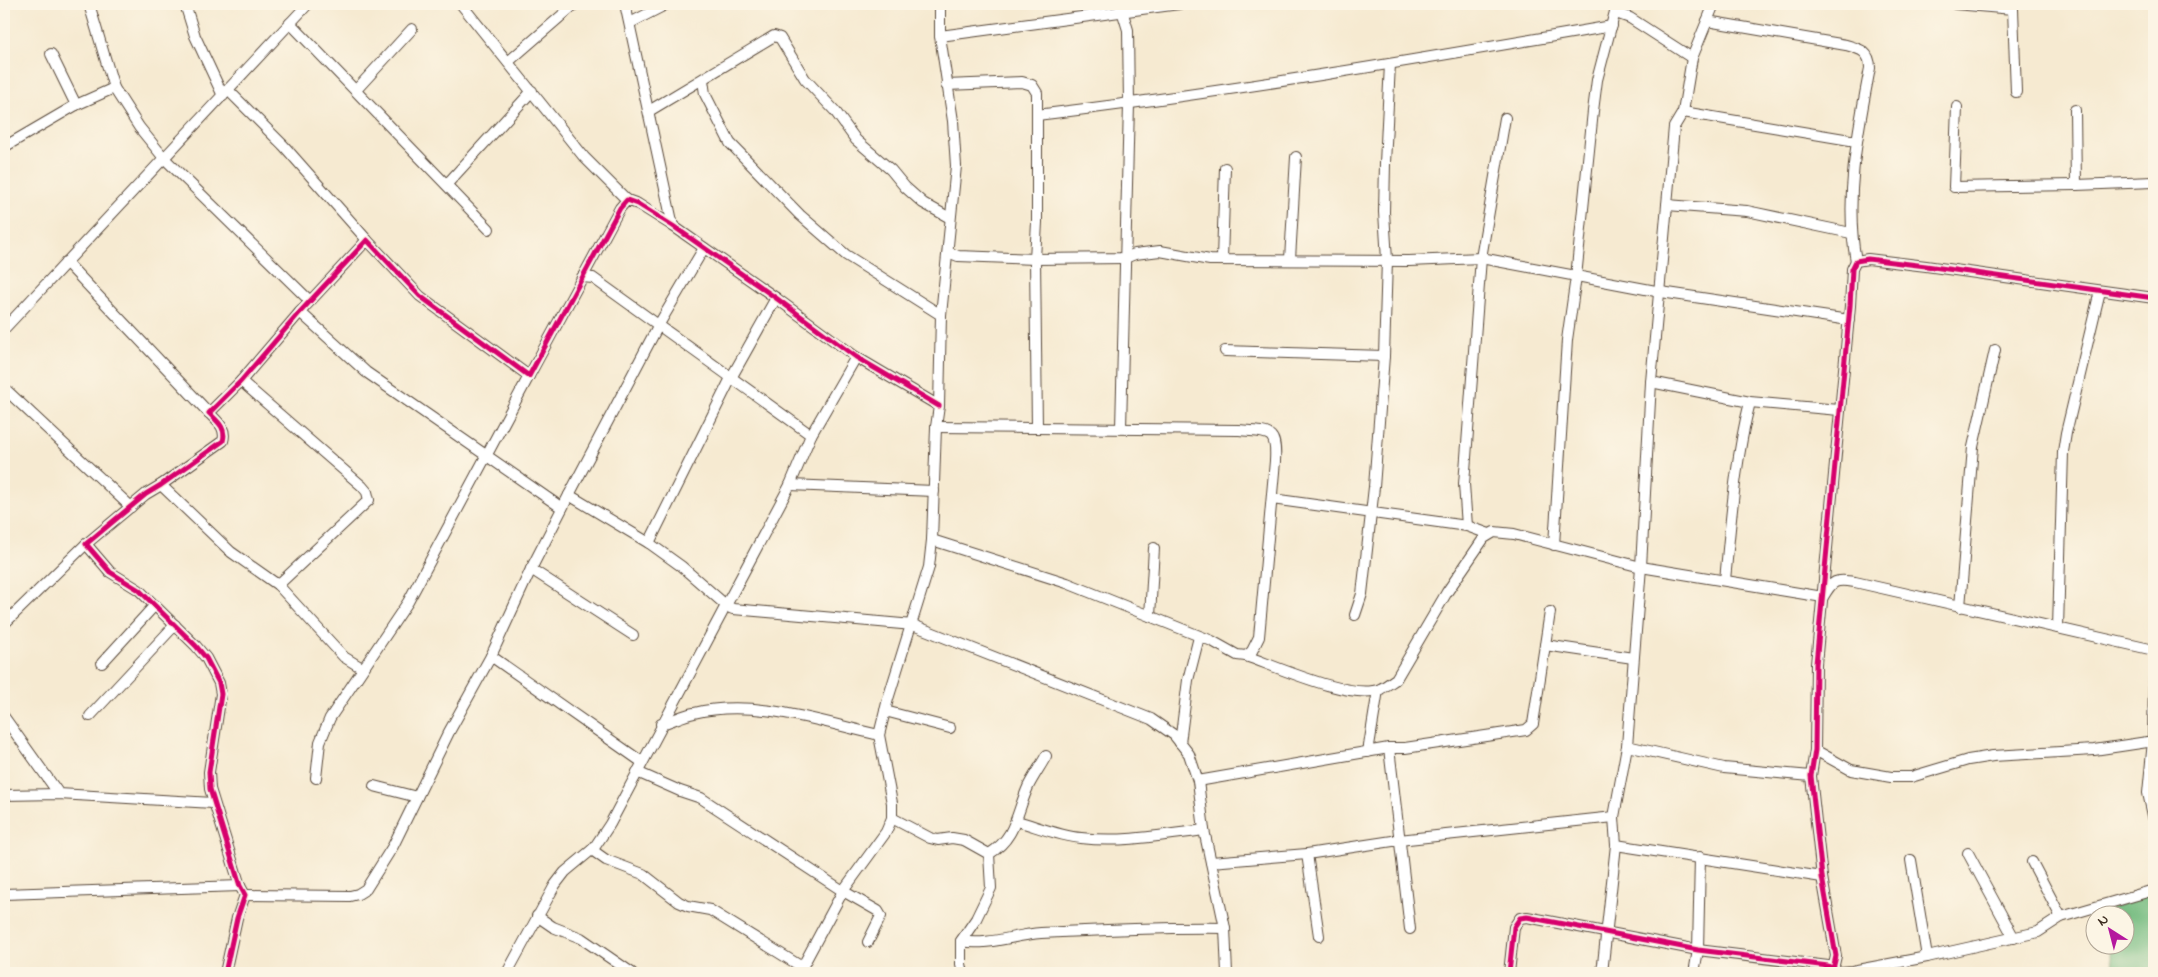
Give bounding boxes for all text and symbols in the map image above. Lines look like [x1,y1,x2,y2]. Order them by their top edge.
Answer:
north arrow [2086,904,2136,954]
text: N [2093,909,2113,932]

